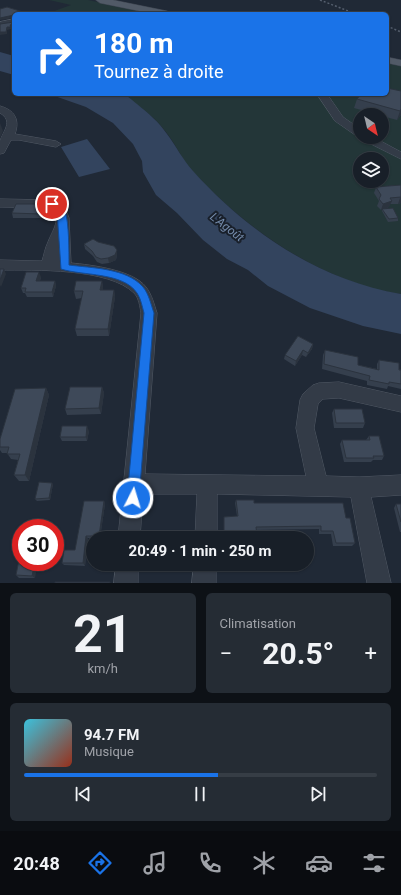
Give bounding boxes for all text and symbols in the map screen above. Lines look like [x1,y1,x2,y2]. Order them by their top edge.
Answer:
text: 180 m [94,27,173,60]
icon: right [28,28,80,80]
text: Tournez à droite [94,61,223,82]
north arrow [353,108,389,144]
map controls [353,108,389,188]
button: layers [353,152,389,188]
pin [35,187,69,221]
icon: arrive [41,193,63,215]
water label: L'Agoût [207,210,247,245]
position arrow [112,477,154,519]
speed limit sign: 30 [12,519,64,571]
text: 20:49 · 1 min · 250 m [129,542,271,560]
text: 21 [73,604,133,665]
text: Climatisation [220,616,296,631]
text: 20.5° [262,636,334,671]
text: − [220,641,232,666]
text: + [365,641,377,666]
text: km/h [87,661,118,676]
text: 94.7 FM [84,726,139,744]
text: Musique [84,744,134,759]
icon: previous [72,783,94,805]
icon: pause [189,783,211,805]
icon: next [307,783,329,805]
icon: directions [86,849,114,877]
icon: music [141,849,169,877]
icon: phone [196,849,224,877]
icon: climate [250,849,278,877]
icon: car [305,849,333,877]
icon: filters [360,849,388,877]
text: 20:48 [13,853,60,874]

